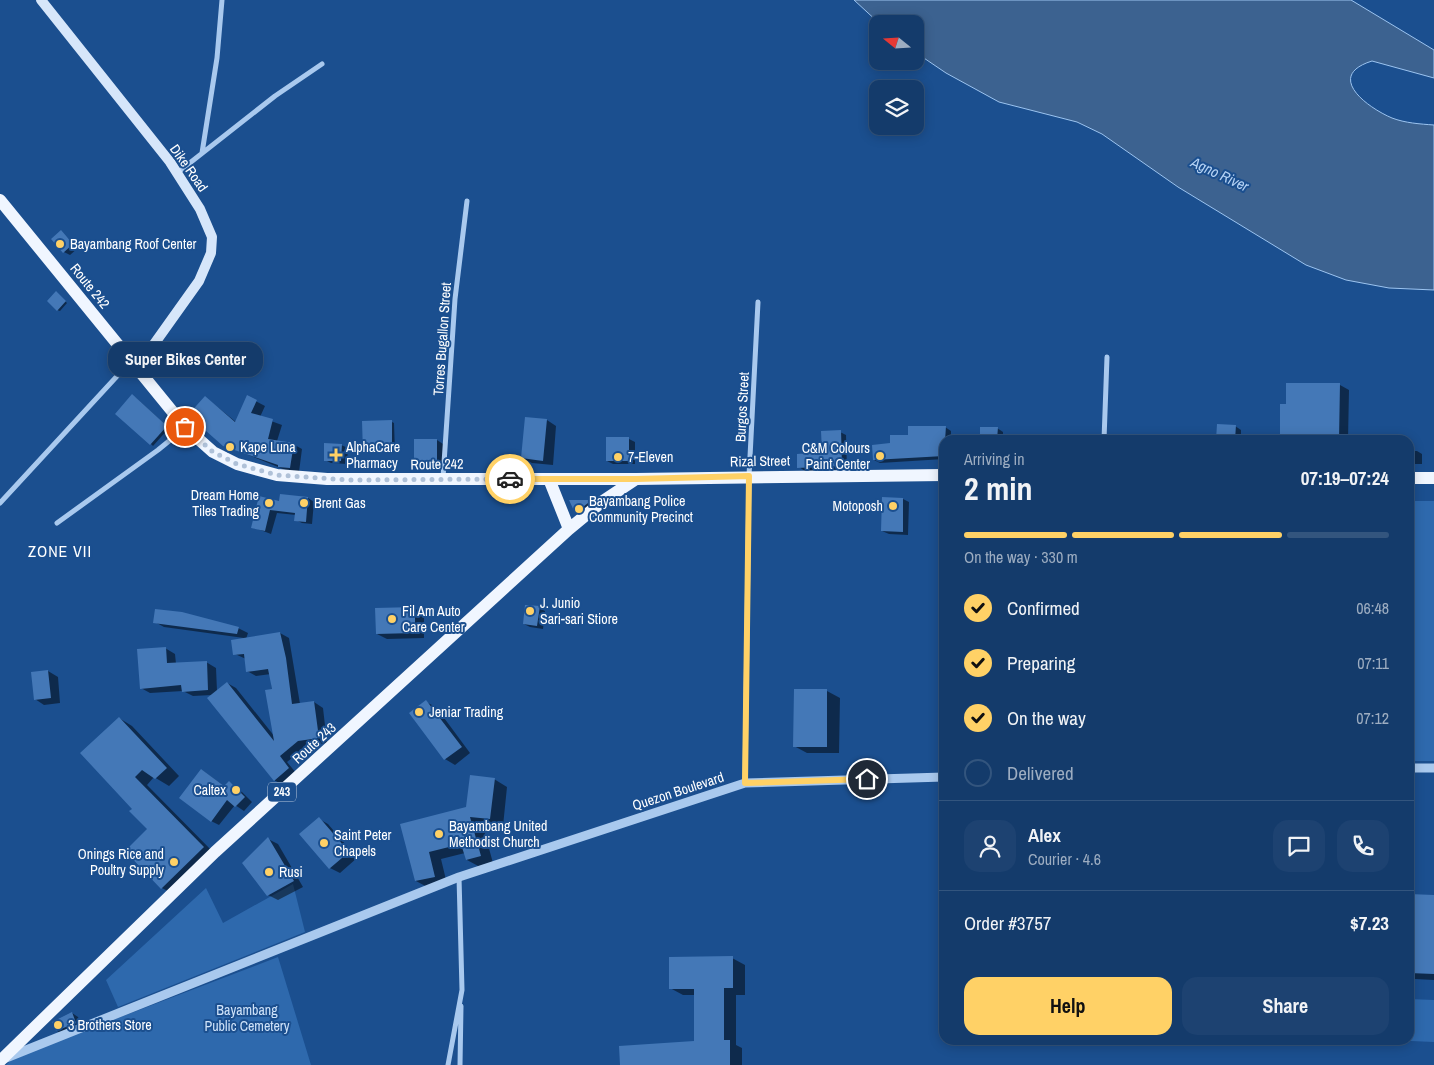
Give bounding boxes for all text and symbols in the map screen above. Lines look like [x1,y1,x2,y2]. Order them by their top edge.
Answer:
north arrow [869,15,924,70]
map controls [869,15,924,135]
button: layers [869,80,924,135]
street label: Dike Road [166,141,212,195]
water label: Agno River [1187,151,1253,197]
place label: Bayambang Roof Center [70,235,197,253]
marker: Bayambang Roof Center [54,238,66,250]
street label: Route 242 [66,260,114,312]
street label: Torres Bugallon Street [429,282,455,396]
callout: Super Bikes Center [108,342,262,377]
text: Super Bikes Center [125,348,246,370]
street label: Burgos Street [731,371,753,443]
pin [164,406,206,448]
icon: bag [171,413,199,441]
place label: Kape Luna [240,438,296,456]
place label: AlphaCare Pharmacy [345,438,400,472]
place label: C&M Colours Paint Center [802,439,870,473]
marker: Kape Luna [224,441,236,453]
place label: 7-Eleven [628,448,673,466]
text: Arriving in [964,448,1025,470]
marker: AlphaCare Pharmacy [330,449,342,461]
marker: C&M Colours Paint Center [874,450,886,462]
marker: 7-Eleven [612,451,624,463]
street label: Rizal Street [730,451,790,471]
courier [485,454,535,504]
street label: Route 242 [410,455,464,473]
icon: car [496,465,524,493]
text: 07:19–07:24 [1301,465,1389,491]
text: 2 min [964,467,1033,510]
place label: Dream Home Tiles Trading [191,486,260,520]
place label: Bayambang Police Community Precinct [589,492,693,526]
place label: Brent Gas [314,494,366,512]
marker: Dream Home Tiles Trading [263,497,275,509]
marker: Brent Gas [298,497,310,509]
place label: Motoposh [833,497,883,515]
marker: Motoposh [887,500,899,512]
marker: Bayambang Police Community Precinct [573,503,585,515]
district label: ZONE VII [28,540,92,562]
text: On the way · 330 m [964,546,1078,568]
place label: J. Junio Sari-sari Stiore [540,594,618,628]
icon: check [964,594,992,622]
text: Confirmed [1007,595,1080,621]
text: 06:48 [1356,597,1389,619]
place label: Fil Am Auto Care Center [402,602,465,636]
marker: J. Junio Sari-sari Stiore [524,605,536,617]
marker: Fil Am Auto Care Center [386,613,398,625]
icon: check [964,649,992,677]
text: Preparing [1007,650,1075,676]
text: 07:11 [1357,652,1389,674]
place label: Jeniar Trading [429,703,504,721]
icon: check [964,704,992,732]
text: On the way [1007,705,1086,731]
marker: Jeniar Trading [413,706,425,718]
text: 07:12 [1356,707,1389,729]
street label: Route 243 [288,719,340,767]
pin [846,758,888,800]
text: Delivered [1007,760,1074,786]
icon: home [853,765,881,793]
street label: Quezon Boulevard [630,768,726,814]
place label: Caltex [193,781,226,799]
road number: 243 [268,782,296,802]
marker: Caltex [230,784,242,796]
place label: Bayambang United Methodist Church [449,817,547,851]
button: person [964,820,1016,872]
button: chat [1273,820,1325,872]
button: phone [1337,820,1389,872]
text: Alex [1028,822,1061,848]
place label: Saint Peter Chapels [334,826,392,860]
marker: Bayambang United Methodist Church [433,828,445,840]
marker: Saint Peter Chapels [318,837,330,849]
place label: Onings Rice and Poultry Supply [78,845,164,879]
text: Courier · 4.6 [1028,848,1101,870]
marker: Onings Rice and Poultry Supply [168,856,180,868]
place label: Rusi [279,863,303,881]
marker: Rusi [263,866,275,878]
text: Order #3757 [964,910,1051,936]
text: $7.23 [1350,910,1389,936]
button: Help [964,977,1172,1035]
button: Share [1182,977,1389,1035]
park label: Bayambang Public Cemetery [205,1001,290,1035]
place label: 3 Brothers Store [68,1016,152,1034]
marker: 3 Brothers Store [52,1019,64,1031]

